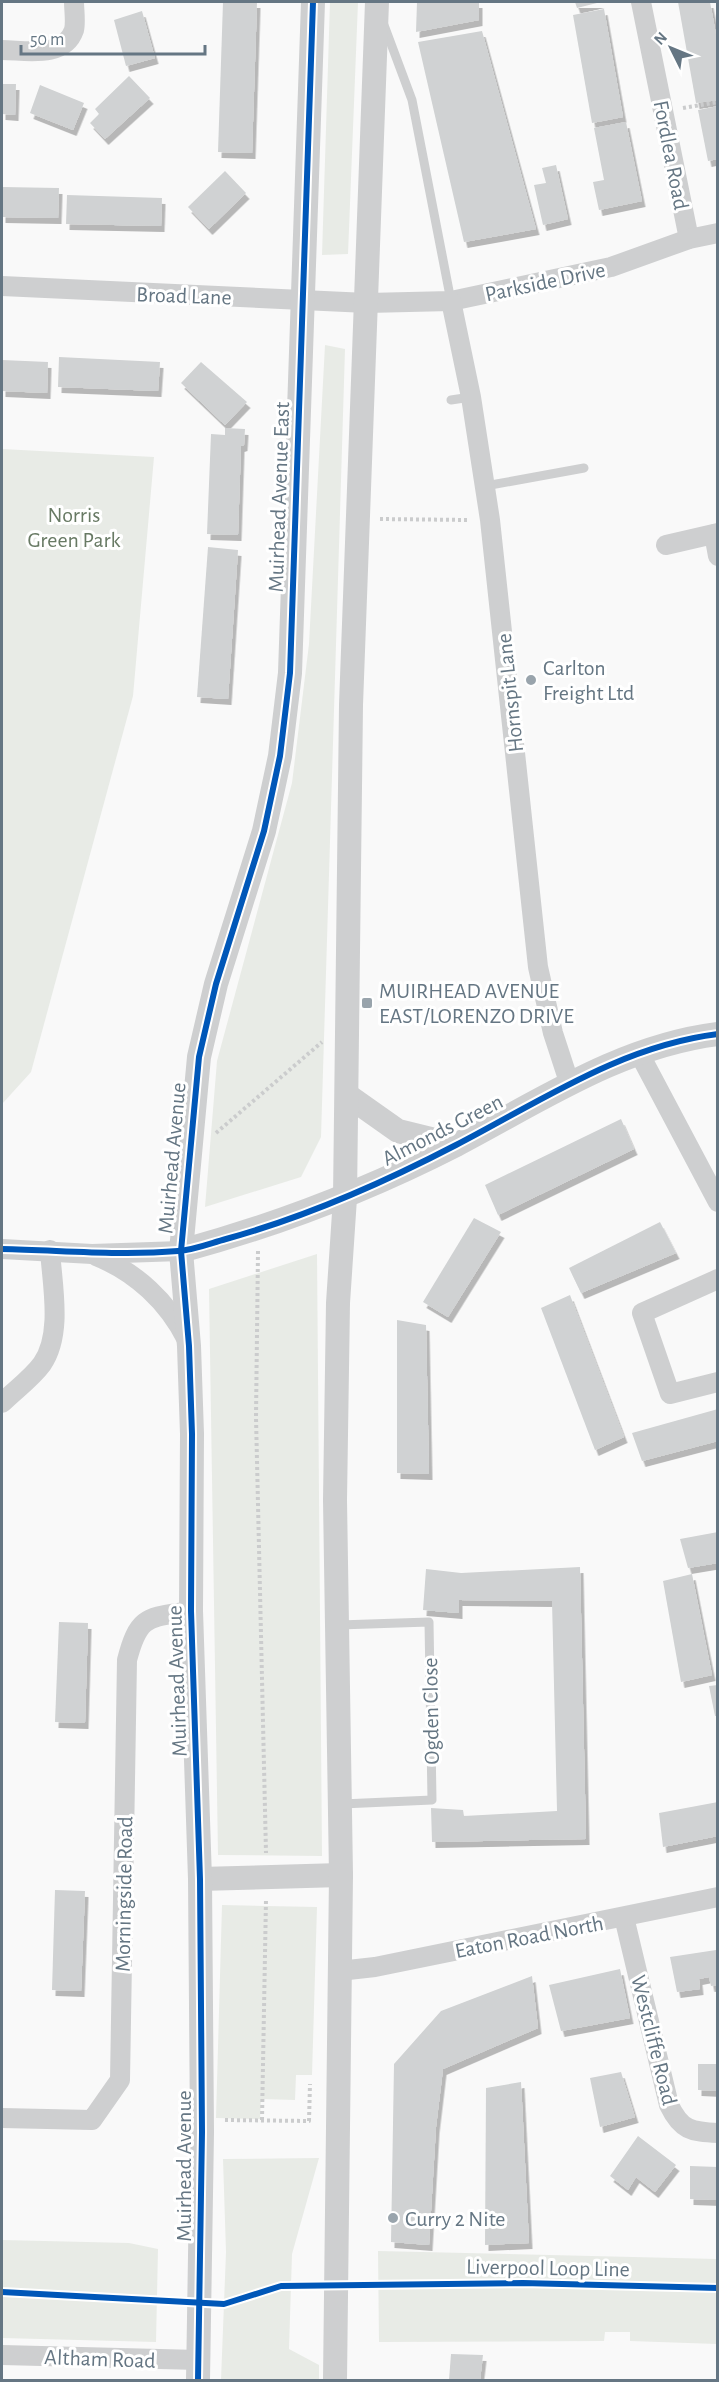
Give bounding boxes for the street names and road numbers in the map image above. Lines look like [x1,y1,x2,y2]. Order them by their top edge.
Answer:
street label: Fordlea Road [650,99,692,212]
street label: Parkside Drive [483,258,607,305]
street label: Broad Lane [136,283,232,309]
street label: Muirhead Avenue East [265,401,293,593]
street label: Hornspit Lane [493,632,527,753]
street label: Muirhead Avenue [154,1082,190,1234]
street label: Almonds Green [379,1090,506,1170]
street label: Muirhead Avenue [163,1605,191,1757]
street label: Ogden Close [419,1657,443,1765]
street label: Morningside Road [112,1816,136,1972]
street label: Eaton Road North [453,1912,605,1962]
street label: Westcliffe Road [627,1973,681,2108]
street label: Muirhead Avenue [173,2090,195,2242]
street label: Liverpool Loop Line [466,2256,630,2280]
street label: Altham Road [44,2346,156,2372]

